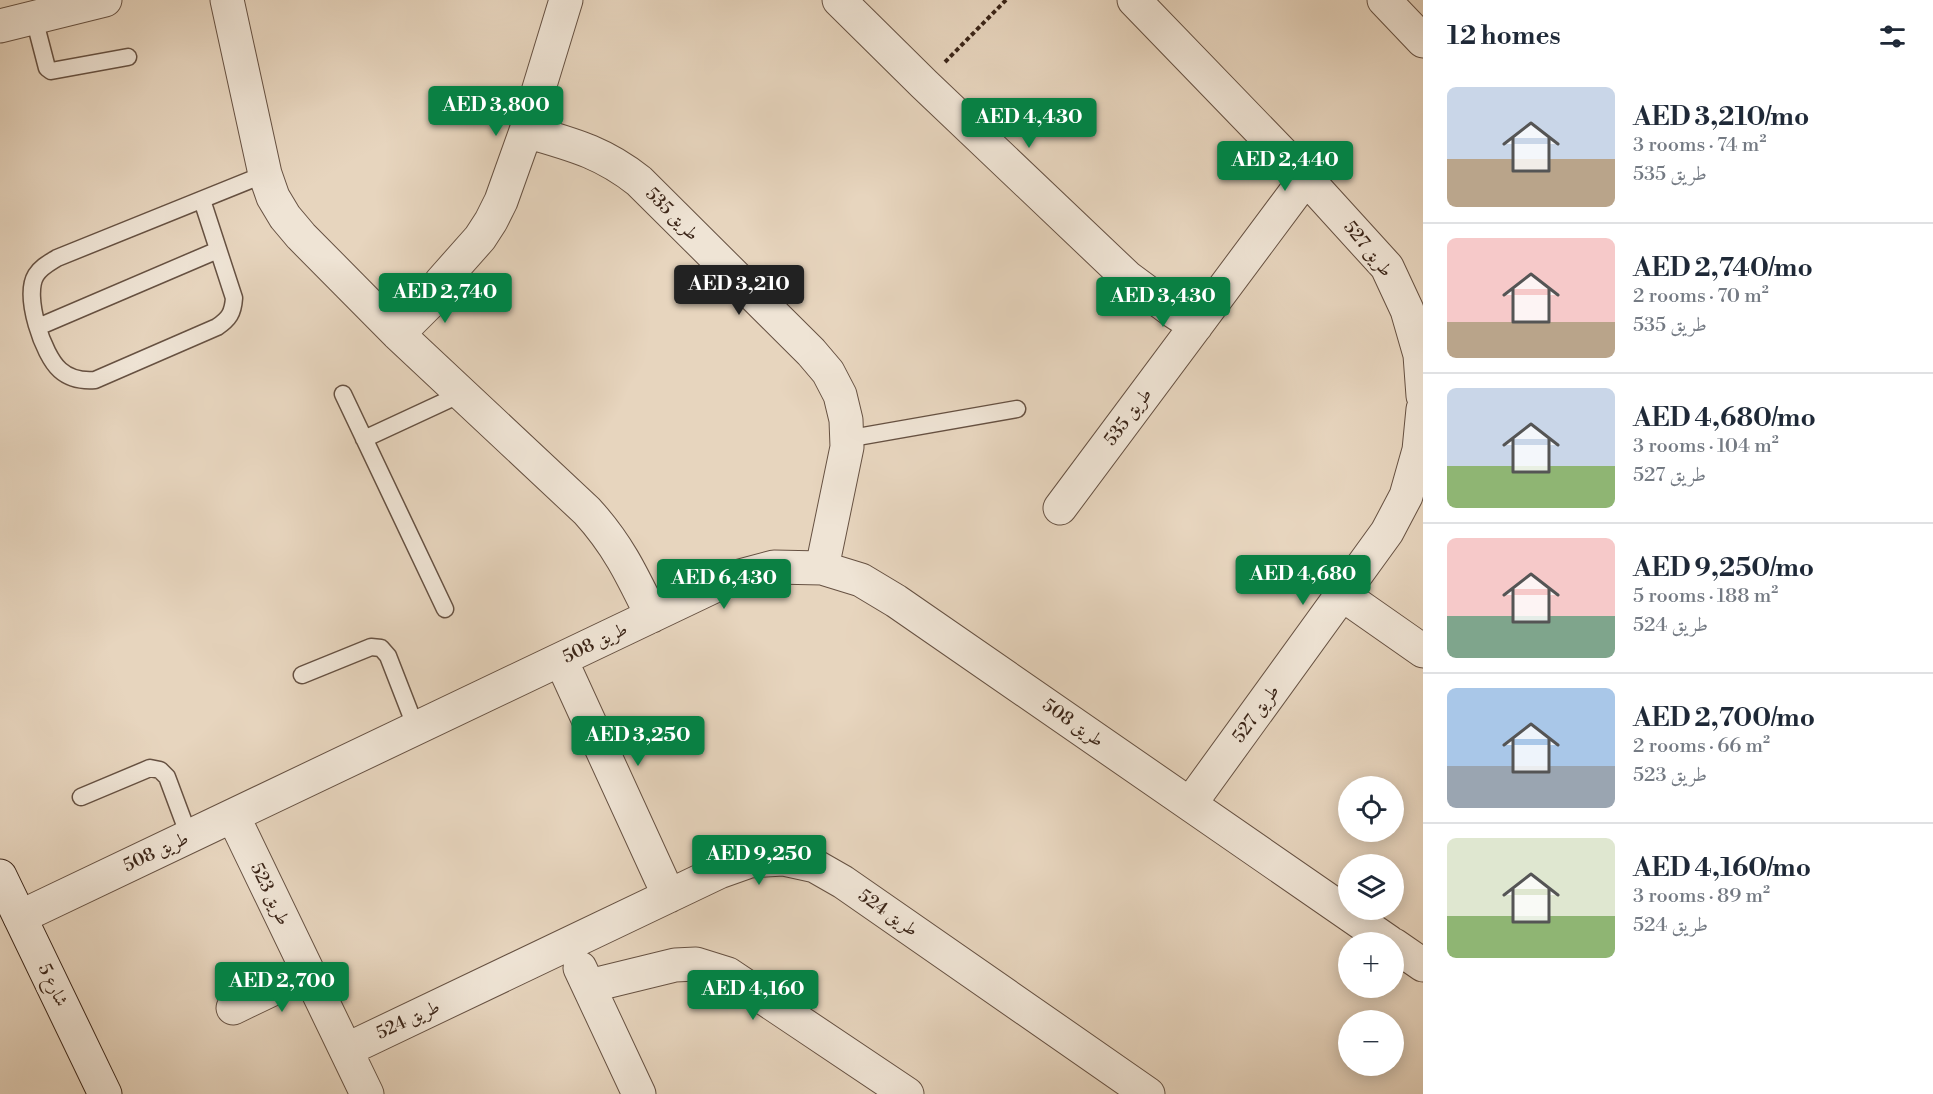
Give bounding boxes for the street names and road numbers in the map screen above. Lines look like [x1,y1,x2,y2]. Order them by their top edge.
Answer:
street label: طريق 535 [640,182,704,246]
street label: طريق 527 [1338,216,1398,282]
street label: طريق 535 [1099,384,1157,450]
street label: طريق 508 [559,617,631,669]
street label: طريق 527 [1227,681,1285,747]
street label: طريق 508 [1038,694,1108,752]
street label: طريق 508 [120,827,192,877]
street label: طريق 523 [245,859,295,929]
street label: طريق 524 [854,884,922,942]
street label: شارع 5 [30,960,73,1012]
street label: طريق 524 [372,995,444,1045]

